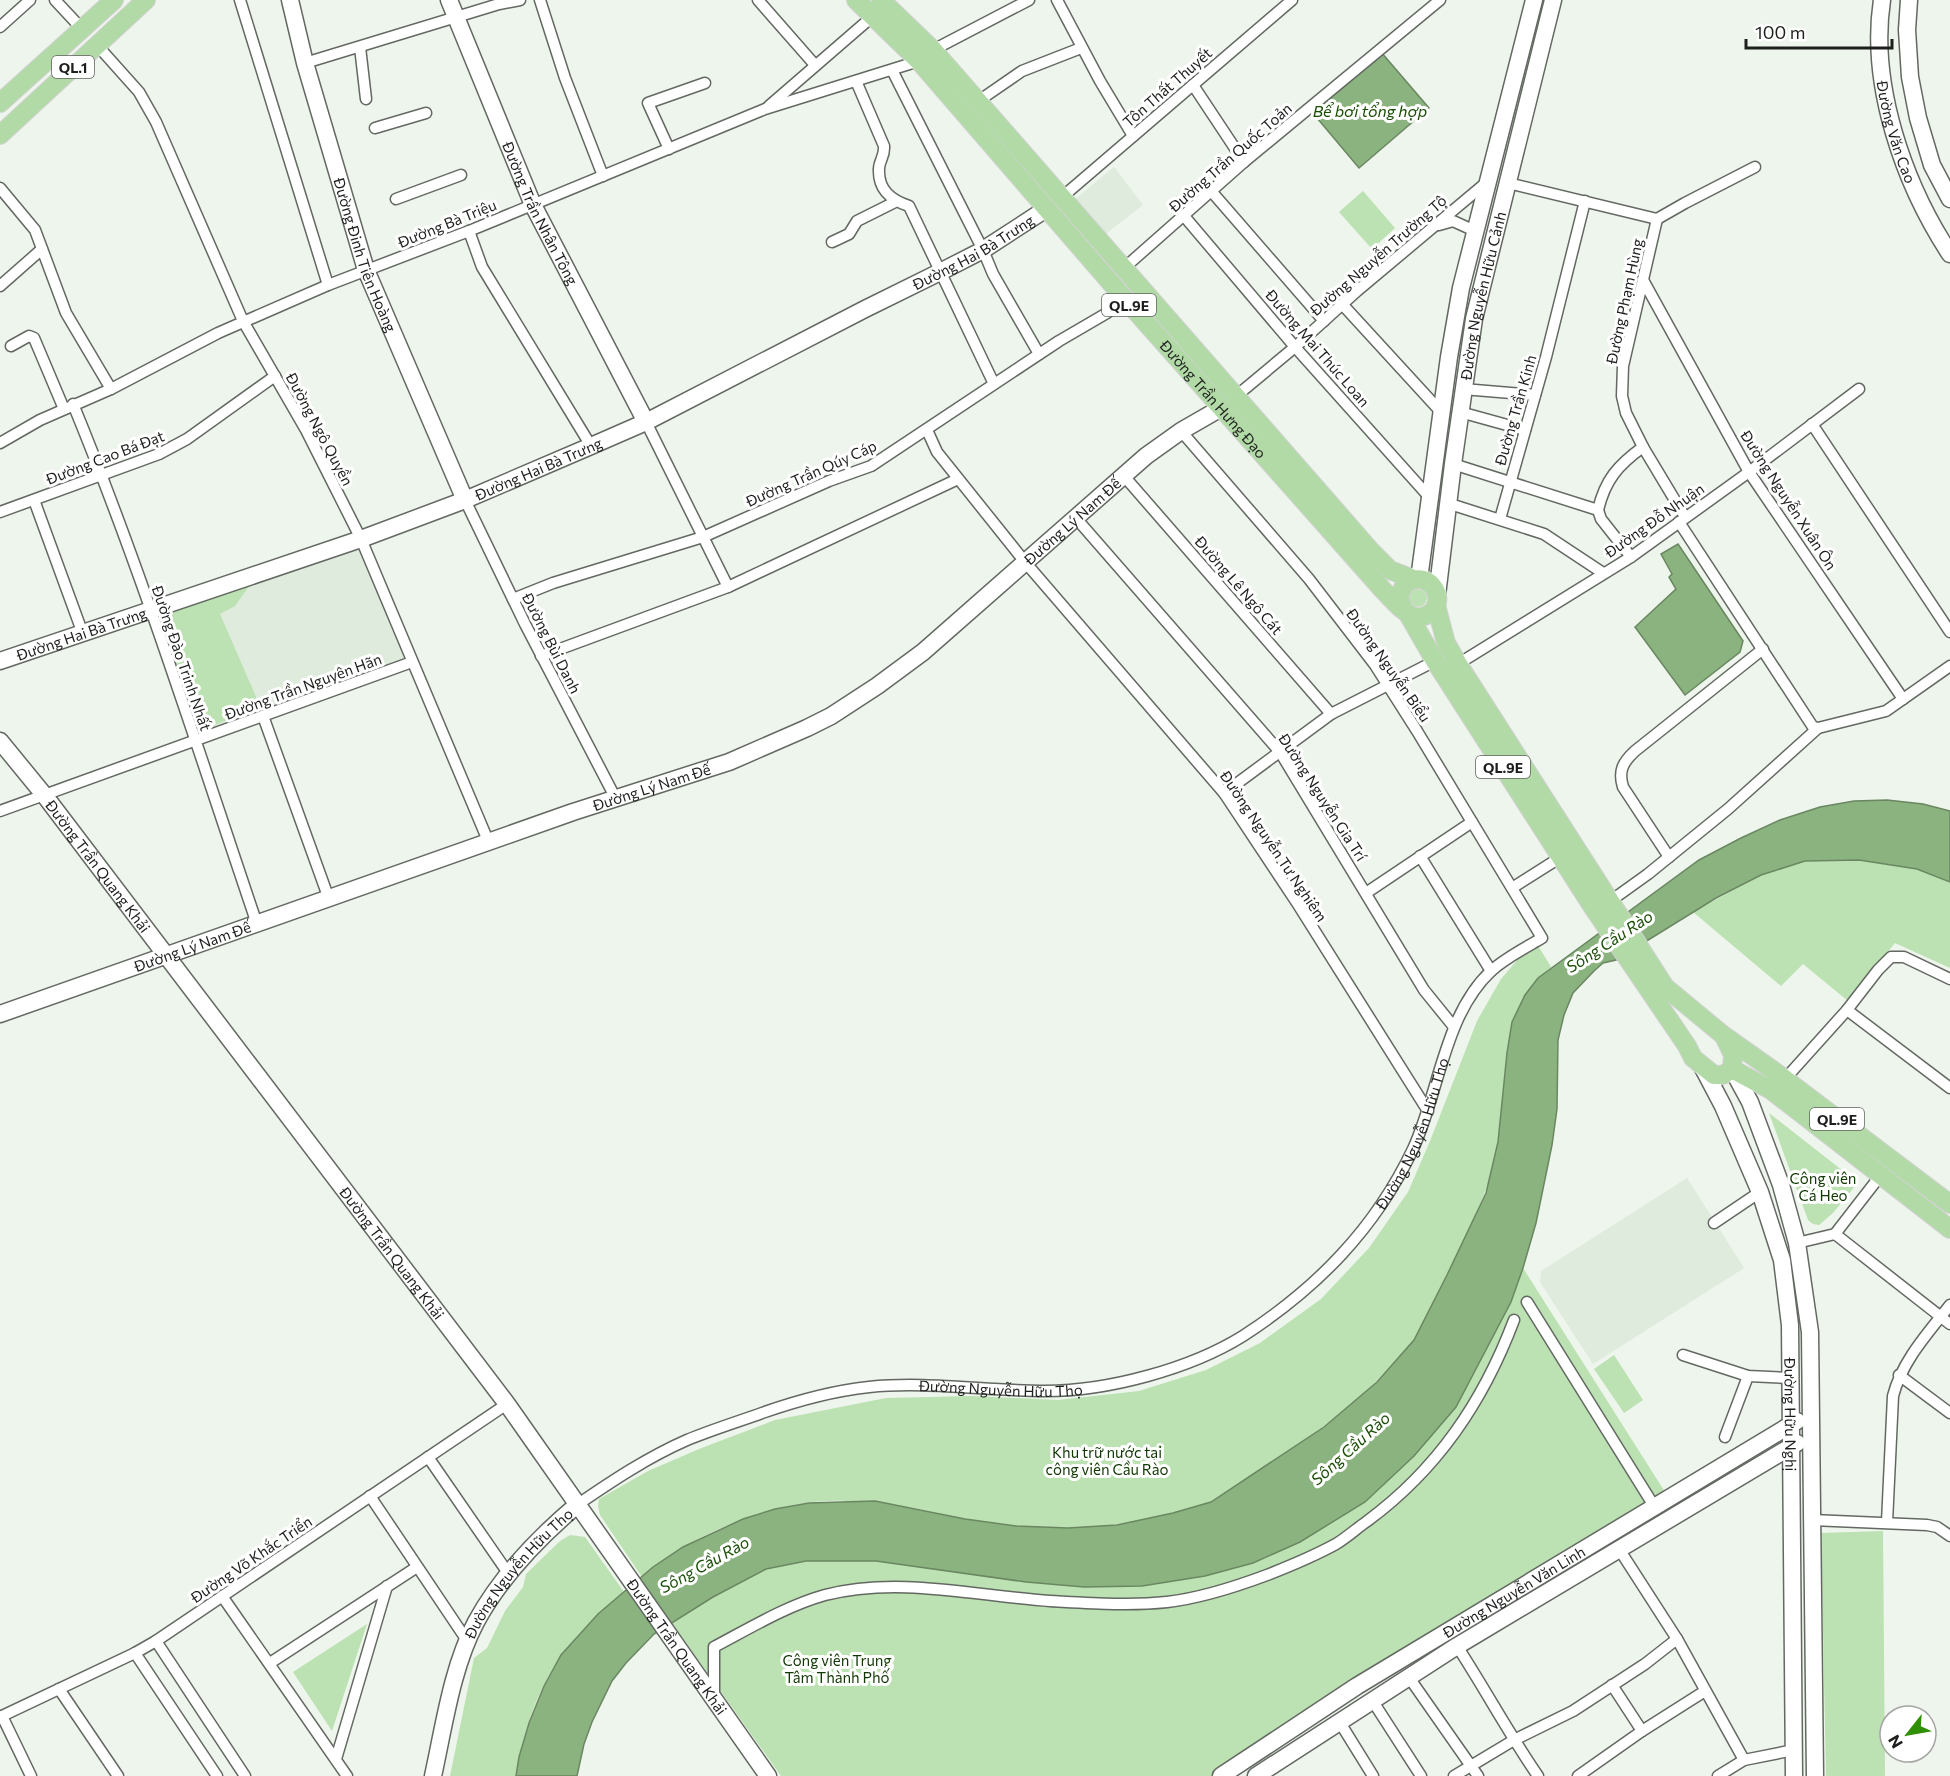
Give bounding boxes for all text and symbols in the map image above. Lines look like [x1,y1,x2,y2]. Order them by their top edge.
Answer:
scale bar [1746,12,1892,50]
text: 100 m [1755,21,1805,43]
street label: Tôn Thất Thuyết [1119,43,1215,131]
road number: QL.1 [52,56,94,78]
street label: Đường Văn Cao [1873,78,1920,186]
street label: Đường Trần Quốc Toản [1164,99,1295,216]
water label: Bể bơi tổng hợp [1313,101,1427,120]
street label: Đường Trần Nhân Tông [499,138,582,288]
street label: Đường Đinh Tiên Hoàng [330,175,401,335]
street label: Đường Nguyễn Trường Tộ [1305,191,1450,320]
street label: Đường Bà Triệu [394,195,499,251]
street label: Đường Hai Bà Trưng [909,210,1037,294]
street label: Đường Nguyễn Hữu Cảnh [1456,210,1509,382]
street label: Đường Phạm Hùng [1602,237,1646,366]
street label: Đường Mai Thúc Loan [1262,285,1374,410]
road number: QL.9E [1102,294,1156,316]
street label: Đường Trần Hưng Đạo [1156,336,1271,462]
street label: Đường Trần Kinh [1490,353,1539,468]
street label: Đường Ngô Quyền [282,369,357,489]
street label: Đường Nguyễn Xuân Ôn [1737,425,1842,573]
street label: Đường Cao Bá Đạt [43,426,167,488]
street label: Đường Hai Bà Trưng [471,433,605,504]
street label: Đường Trần Qúy Cáp [742,436,879,510]
street label: Đường Lý Nam Đế [1019,472,1126,569]
street label: Đường Đỗ Nhuận [1600,479,1707,562]
street label: Đường Lê Ngô Cát [1191,531,1287,638]
street label: Đường Đào Trinh Nhất [148,582,215,733]
street label: Đường Bùi Danh [518,589,585,696]
street label: Đường Hai Bà Trưng [13,603,149,664]
street label: Đường Nguyễn Biểu [1343,604,1435,725]
street label: Đường Trần Nguyên Hãn [221,649,384,723]
street label: Đường Nguyễn Gia Trí [1275,729,1372,865]
road number: QL.9E [1476,756,1530,778]
street label: Đường Lý Nam Đế [589,759,715,814]
street label: Đường Nguyễn Tư Nghiêm [1216,766,1331,925]
street label: Đường Trần Quang Khải [42,795,154,936]
water label: Sông Cầu Rào [1562,906,1656,976]
street label: Đường Lý Nam Đế [131,917,255,975]
street label: Đường Nguyễn Hữu Thọ [1371,1055,1452,1214]
road number: QL.9E [1810,1108,1864,1130]
park label: Công viên Cá Heo [1790,1169,1856,1204]
street label: Đường Trần Quang Khải [336,1182,448,1323]
street label: Đường Hữu Nghị [1781,1357,1800,1471]
street label: Đường Nguyễn Hữu Thọ [918,1376,1083,1400]
water label: Sông Cầu Rào [1307,1408,1393,1488]
park label: Khu trữ nước tại công viên Cầu Rào [1046,1443,1169,1478]
street label: Đường Nguyễn Hữu Thọ [460,1504,576,1642]
street label: Đường Võ Khắc Triển [186,1512,315,1607]
water label: Sông Cầu Rào [656,1532,752,1596]
street label: Đường Nguyễn Văn Linh [1438,1542,1588,1642]
street label: Đường Trần Quang Khải [623,1574,731,1718]
park label: Công viên Trung Tâm Thành Phố [782,1651,892,1686]
north arrow [1878,1704,1938,1764]
text: N [1883,1732,1906,1752]

